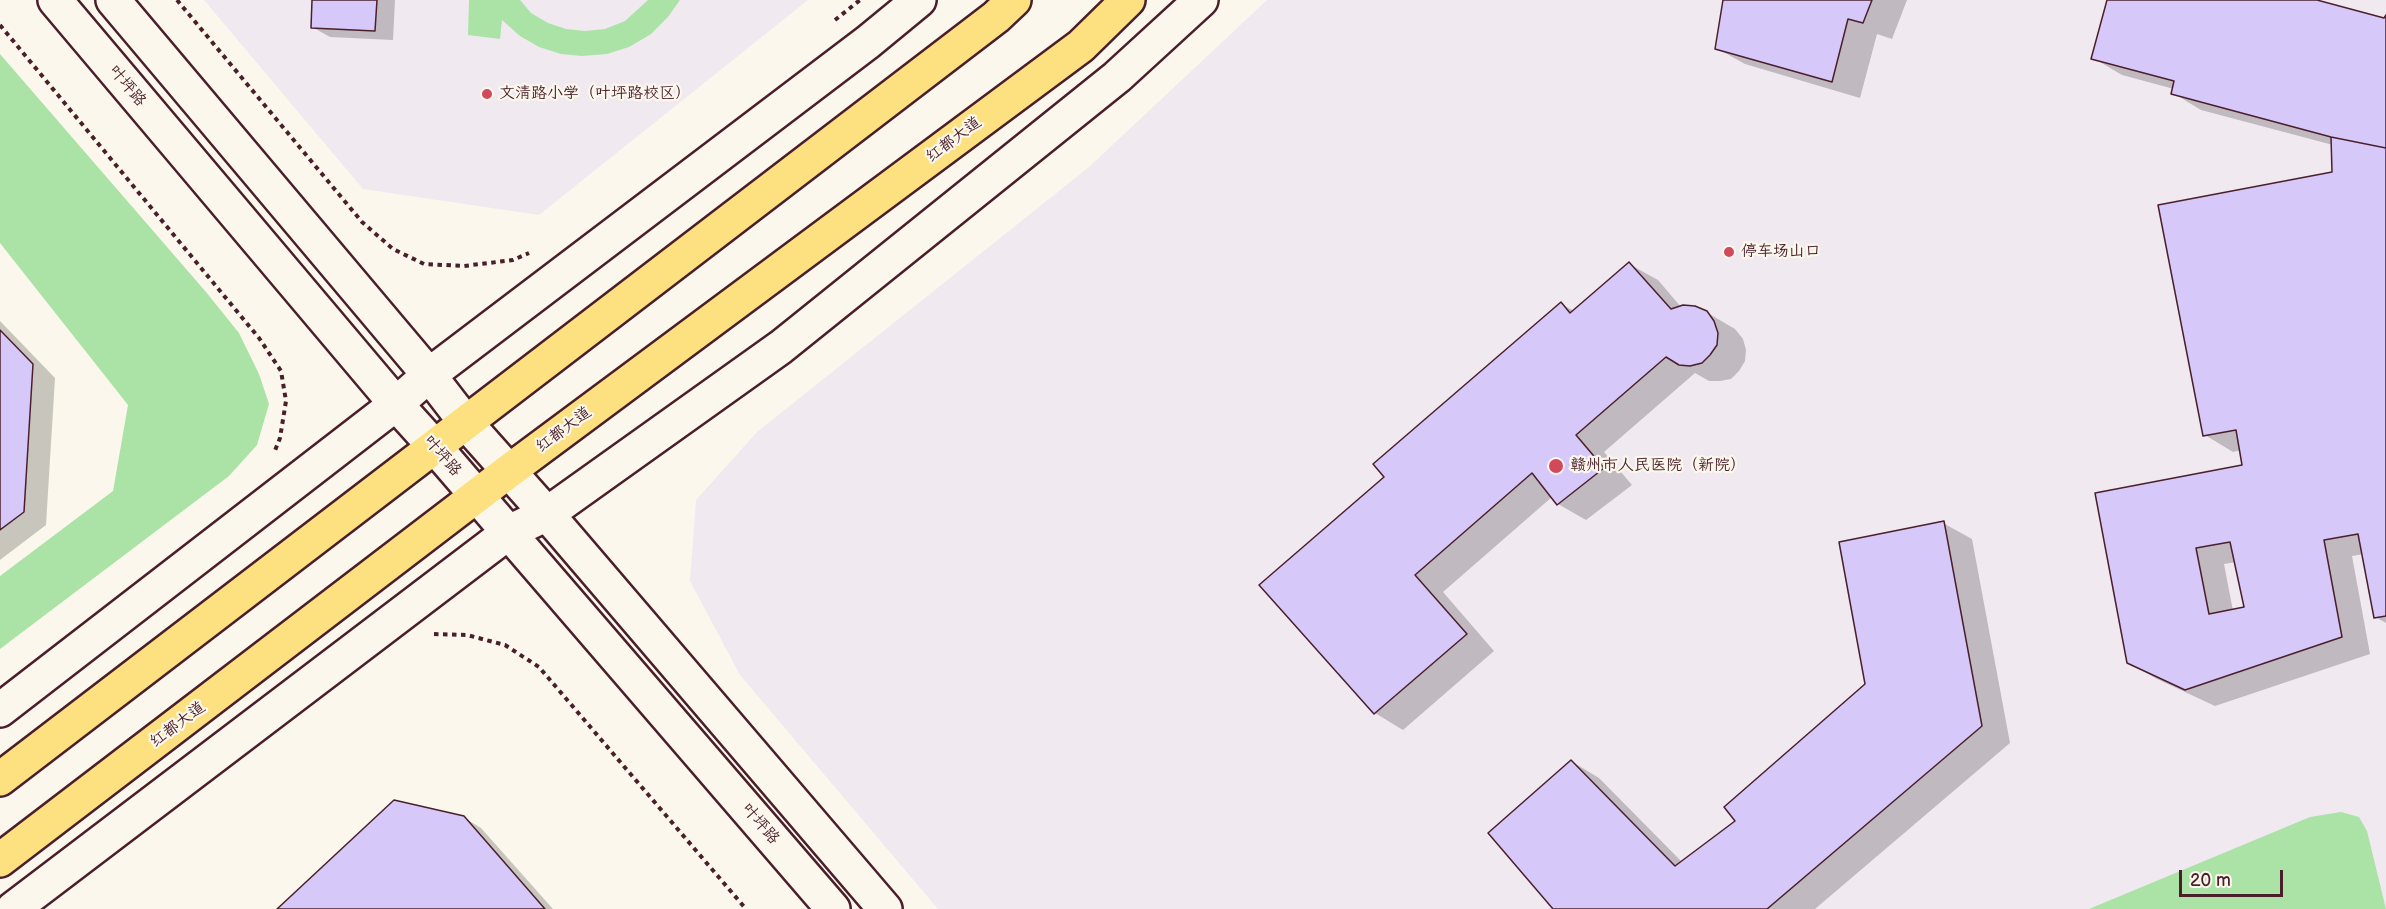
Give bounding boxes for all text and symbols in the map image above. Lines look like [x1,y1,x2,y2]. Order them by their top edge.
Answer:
street label: 叶坪路 [104,61,150,111]
place label: 文清路小学（叶坪路校区） [499,84,691,104]
marker: 文清路小学（叶坪路校区） [480,87,494,101]
street label: 红都大道 [923,113,985,167]
place label: 停车场山口 [1741,242,1821,262]
marker: 停车场山口 [1722,245,1736,259]
street label: 红都大道 [533,403,595,457]
street label: 叶坪路 [419,432,465,480]
place label: 赣州市人民医院（新院） [1570,456,1746,476]
marker: 赣州市人民医院（新院） [1547,457,1565,475]
street label: 红都大道 [147,698,209,752]
street label: 叶坪路 [737,800,783,848]
scale bar [2182,858,2286,896]
text: 20 m [2190,870,2231,891]

